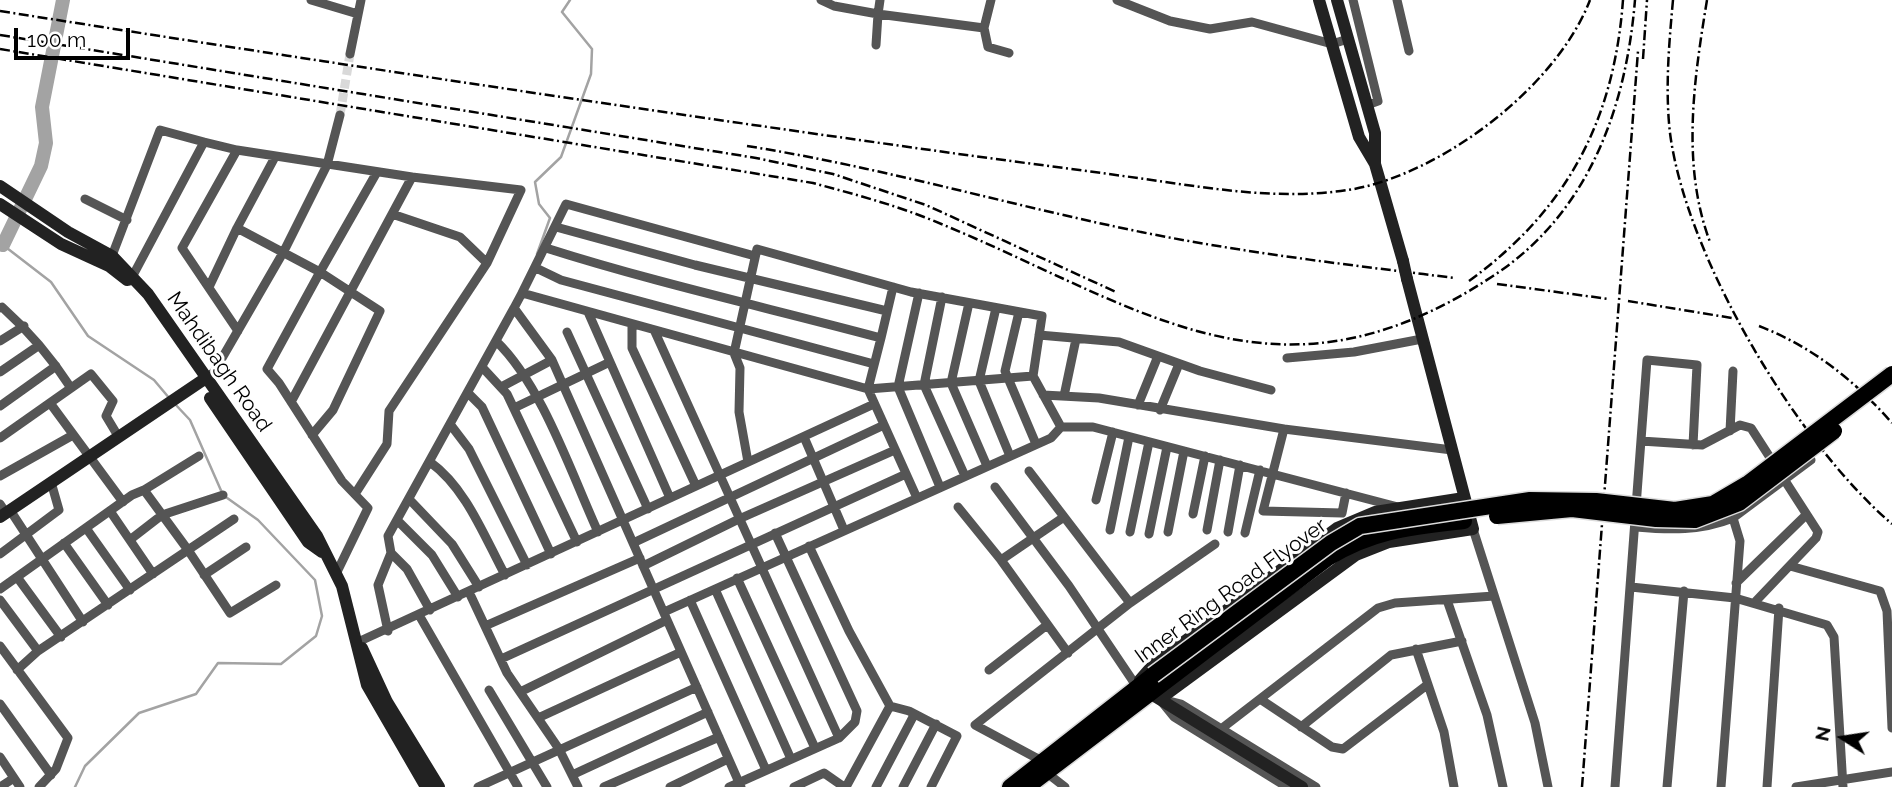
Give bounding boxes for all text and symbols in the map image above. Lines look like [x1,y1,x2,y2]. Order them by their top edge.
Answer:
scale bar [18,14,133,58]
text: 100 m [27,27,86,52]
street label: Mahdibagh Road [161,287,277,437]
street label: Inner Ring Road Flyover [1130,513,1332,669]
north arrow [1808,703,1878,773]
text: N [1810,724,1835,743]

